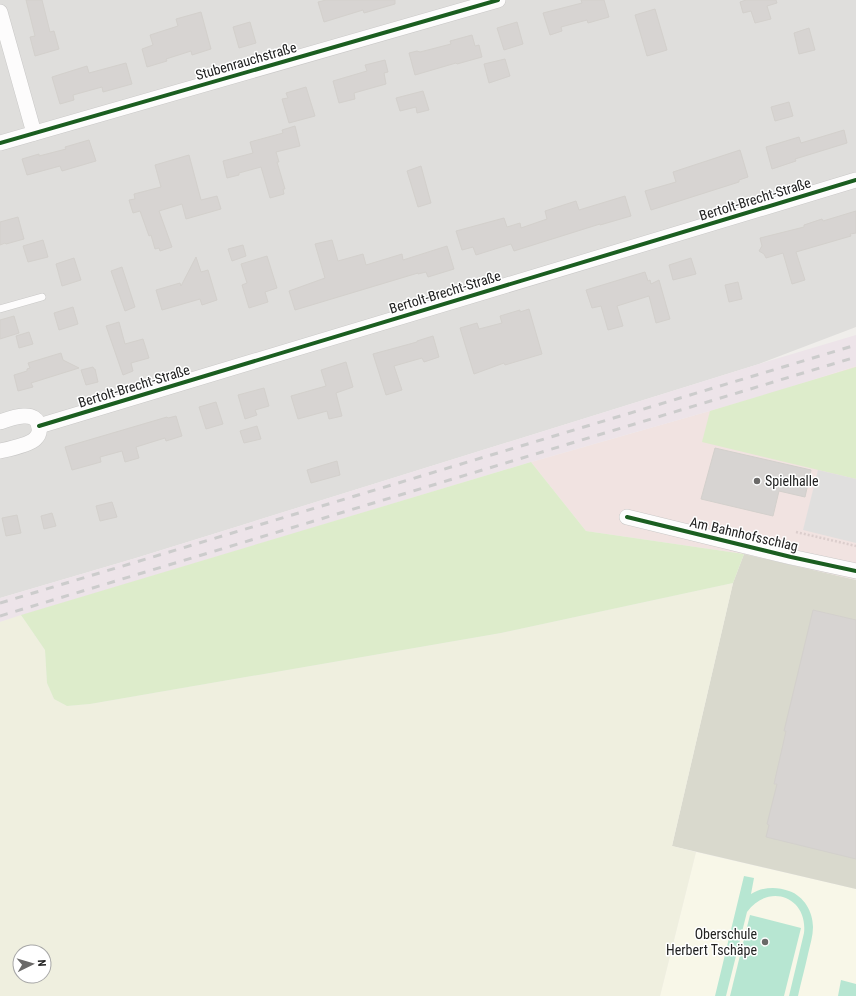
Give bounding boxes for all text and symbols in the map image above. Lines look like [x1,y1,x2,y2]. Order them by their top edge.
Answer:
street label: Stubenrauchstraße [194,39,299,83]
street label: Bertolt-Brecht-Straße [697,174,813,224]
street label: Bertolt-Brecht-Straße [387,267,503,317]
street label: Bertolt-Brecht-Straße [76,361,192,411]
place label: Spielhalle [765,473,819,489]
marker: Spielhalle [752,476,762,486]
street label: Am Bahnhofsschlag [688,514,800,554]
place label: Oberschule Herbert Tschäpe [666,926,757,958]
marker: Oberschule Herbert Tschäpe [760,937,770,947]
north arrow [12,944,52,984]
text: N [35,959,48,967]

